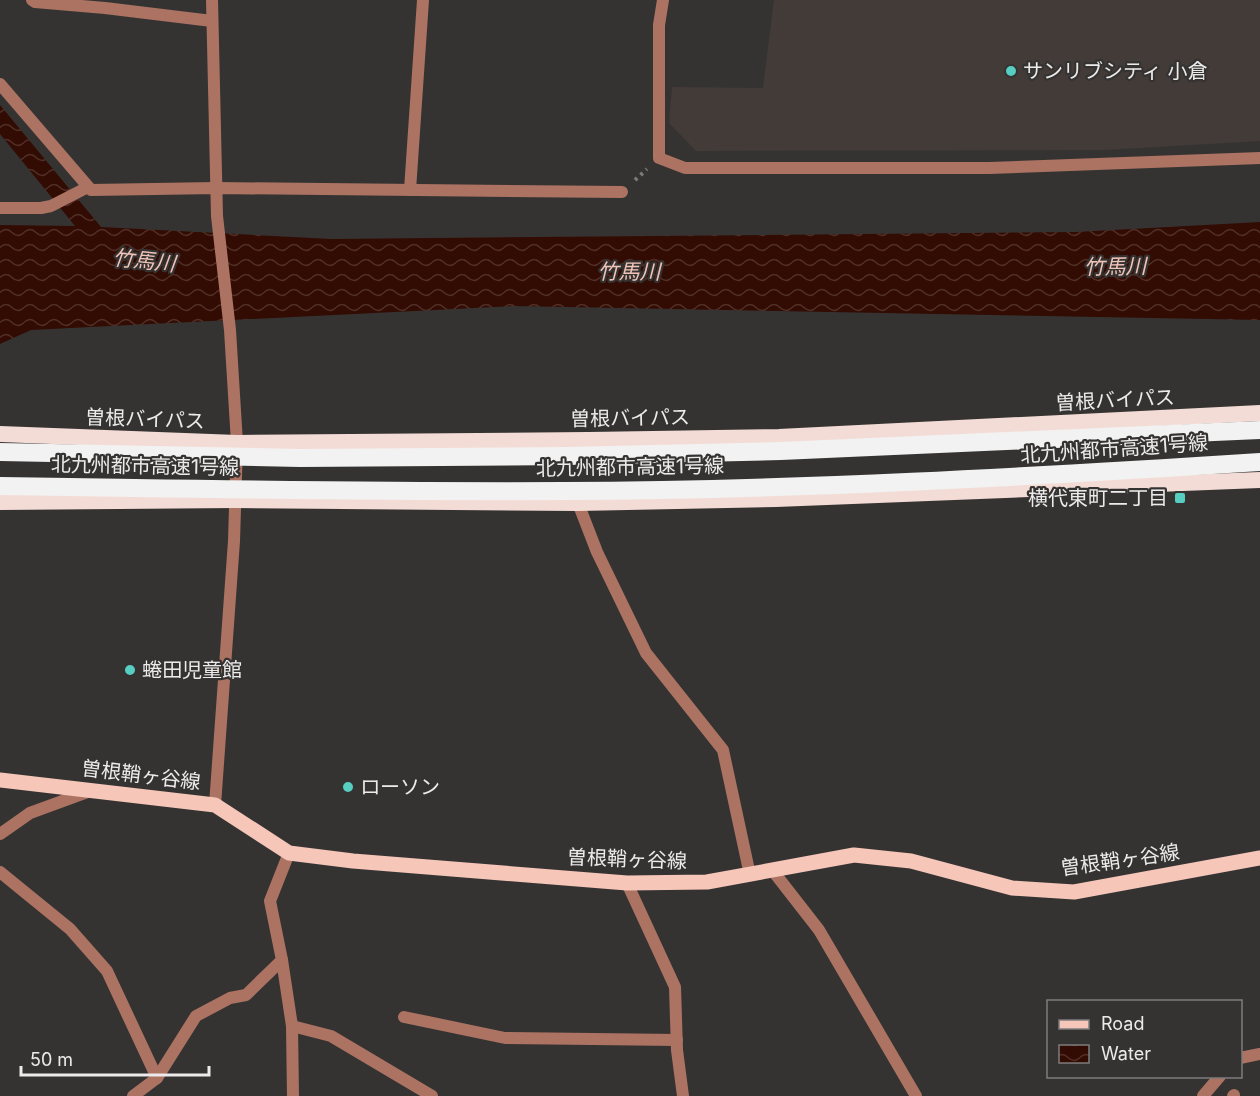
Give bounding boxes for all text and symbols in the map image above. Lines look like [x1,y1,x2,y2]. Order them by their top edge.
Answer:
place label: サンリブシティ 小倉 [1023,59,1207,83]
marker: サンリブシティ 小倉 [1004,64,1018,78]
water label: 竹馬川 [111,245,179,276]
water label: 竹馬川 [1083,253,1149,280]
water label: 竹馬川 [598,259,662,284]
street label: 曽根バイパス [1055,385,1175,415]
street label: 曽根バイパス [85,405,205,433]
street label: 曽根バイパス [570,405,690,431]
street label: 北九州都市高速1号線 [1019,430,1209,468]
street label: 北九州都市高速1号線 [51,452,239,480]
street label: 北九州都市高速1号線 [536,453,724,481]
place label: 横代東町二丁目 [1028,486,1168,510]
marker: 横代東町二丁目 [1173,491,1187,505]
place label: 蜷田児童館 [142,658,242,682]
marker: 蜷田児童館 [123,663,137,677]
street label: 曽根鞘ヶ谷線 [80,756,202,794]
place label: ローソン [360,775,440,799]
marker: ローソン [341,780,355,794]
street label: 曽根鞘ヶ谷線 [1059,840,1181,880]
street label: 曽根鞘ヶ谷線 [567,845,687,873]
legend [1047,1000,1242,1078]
text: Road [1101,1013,1144,1034]
scale bar [21,1039,208,1077]
text: Water [1101,1043,1151,1064]
text: 50 m [30,1049,73,1070]

